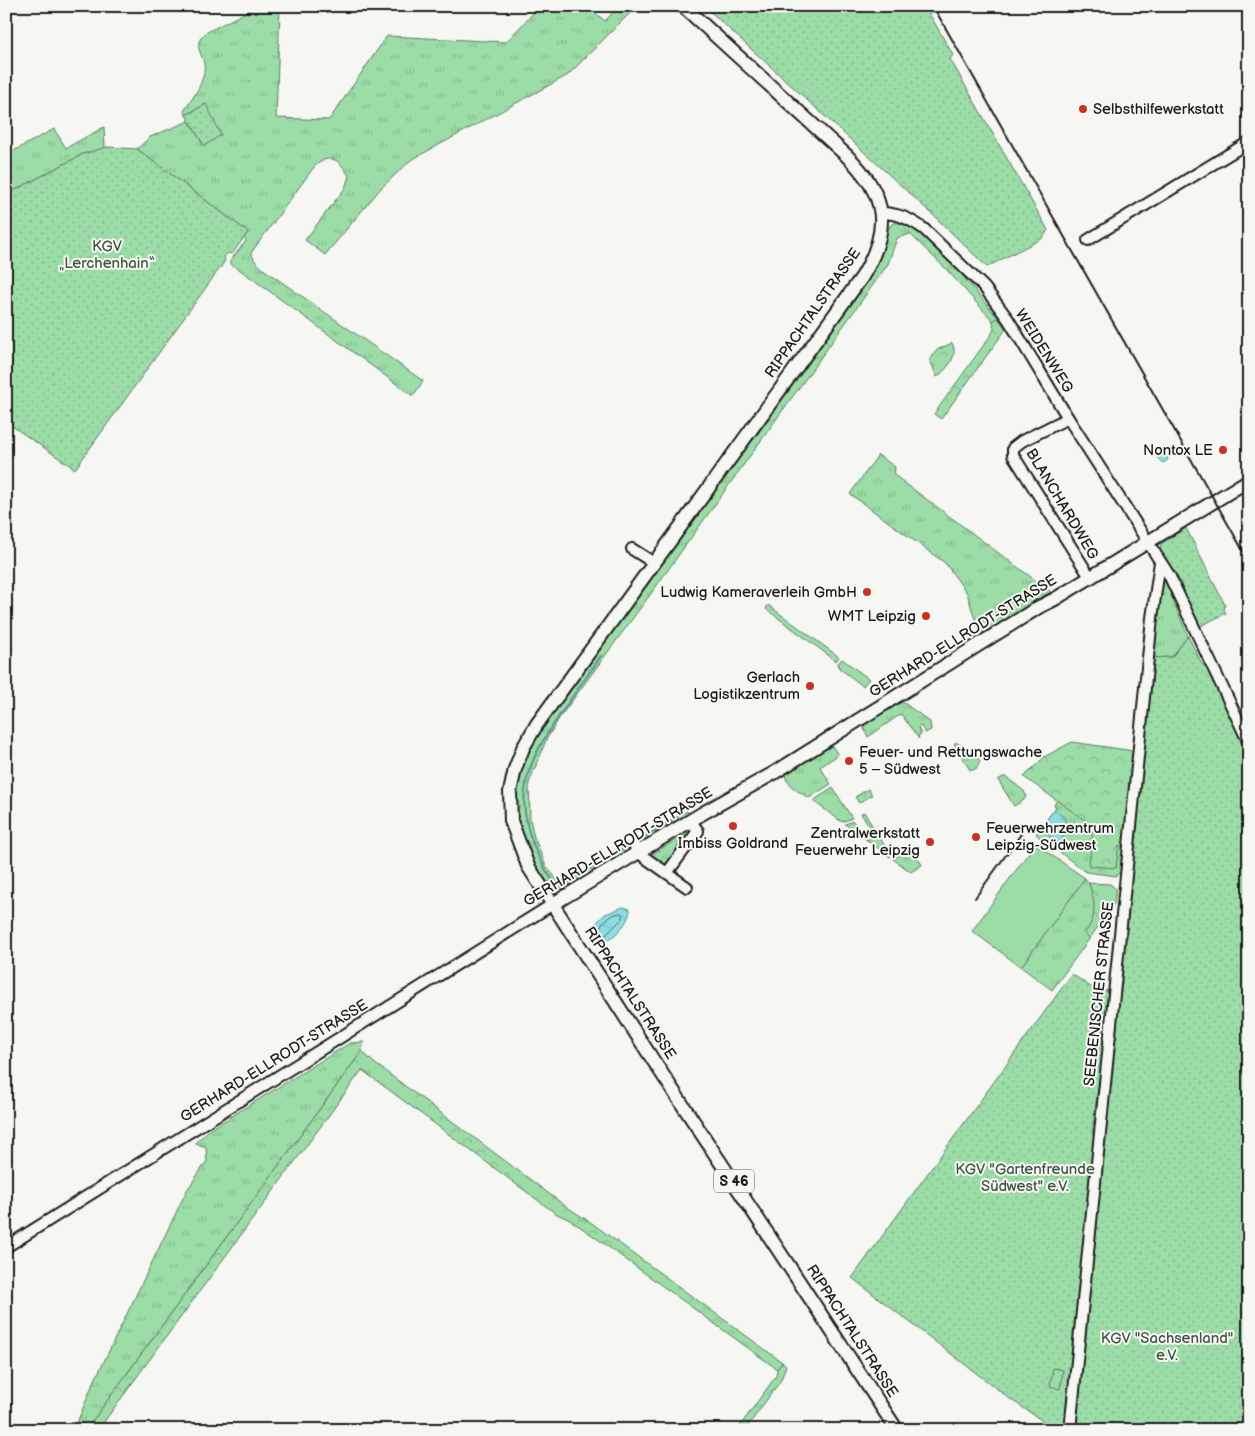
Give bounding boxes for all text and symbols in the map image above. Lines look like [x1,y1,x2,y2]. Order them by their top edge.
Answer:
place label: Selbsthilfewerkstatt [1093,100,1224,119]
marker: Selbsthilfewerkstatt [1077,103,1089,115]
park label: KGV „Lerchenhain“ [59,237,155,273]
street label: RIPPACHTALSTRASSE [761,244,865,382]
street label: WEIDENWEG [1011,306,1077,396]
place label: Nontox LE [1143,441,1213,460]
marker: Nontox LE [1217,444,1229,456]
street label: BLANCHARDWEG [1021,445,1103,563]
street label: GERHARD-ELLRODT-STRASSE [866,570,1060,702]
place label: Ludwig Kameraverleih GmbH [660,583,857,602]
marker: Ludwig Kameraverleih GmbH [861,586,873,598]
place label: WMT Leipzig [828,607,916,626]
marker: WMT Leipzig [920,610,932,622]
place label: Gerlach Logistikzentrum [693,668,800,704]
marker: Gerlach Logistikzentrum [804,680,816,692]
place label: Feuer- und Rettungswache 5 – Südwest [859,743,1042,779]
marker: Feuer- und Rettungswache 5 – Südwest [843,755,855,767]
street label: GERHARD-ELLRODT-STRASSE [520,783,716,911]
place label: Feuerwehrzentrum Leipzig-Südwest [986,819,1114,855]
marker: Imbiss Goldrand [727,820,739,832]
place label: Zentralwerkstatt Feuerwehr Leipzig [795,824,920,860]
marker: Feuerwehrzentrum Leipzig-Südwest [970,831,982,843]
place label: Imbiss Goldrand [678,834,788,853]
marker: Zentralwerkstatt Feuerwehr Leipzig [924,836,936,848]
street label: SEEBENISCHER STRASSE [1080,901,1118,1087]
street label: RIPPACHTALSTRASSE [580,923,680,1063]
street label: GERHARD-ELLRODT-STRASSE [177,995,371,1127]
park label: KGV "Gartenfreunde Südwest" e.V. [955,1160,1095,1196]
road number: S 46 [714,1170,754,1192]
street label: RIPPACHTALSTRASSE [802,1261,902,1401]
park label: KGV "Sachsenland" e.V. [1101,1329,1233,1365]

